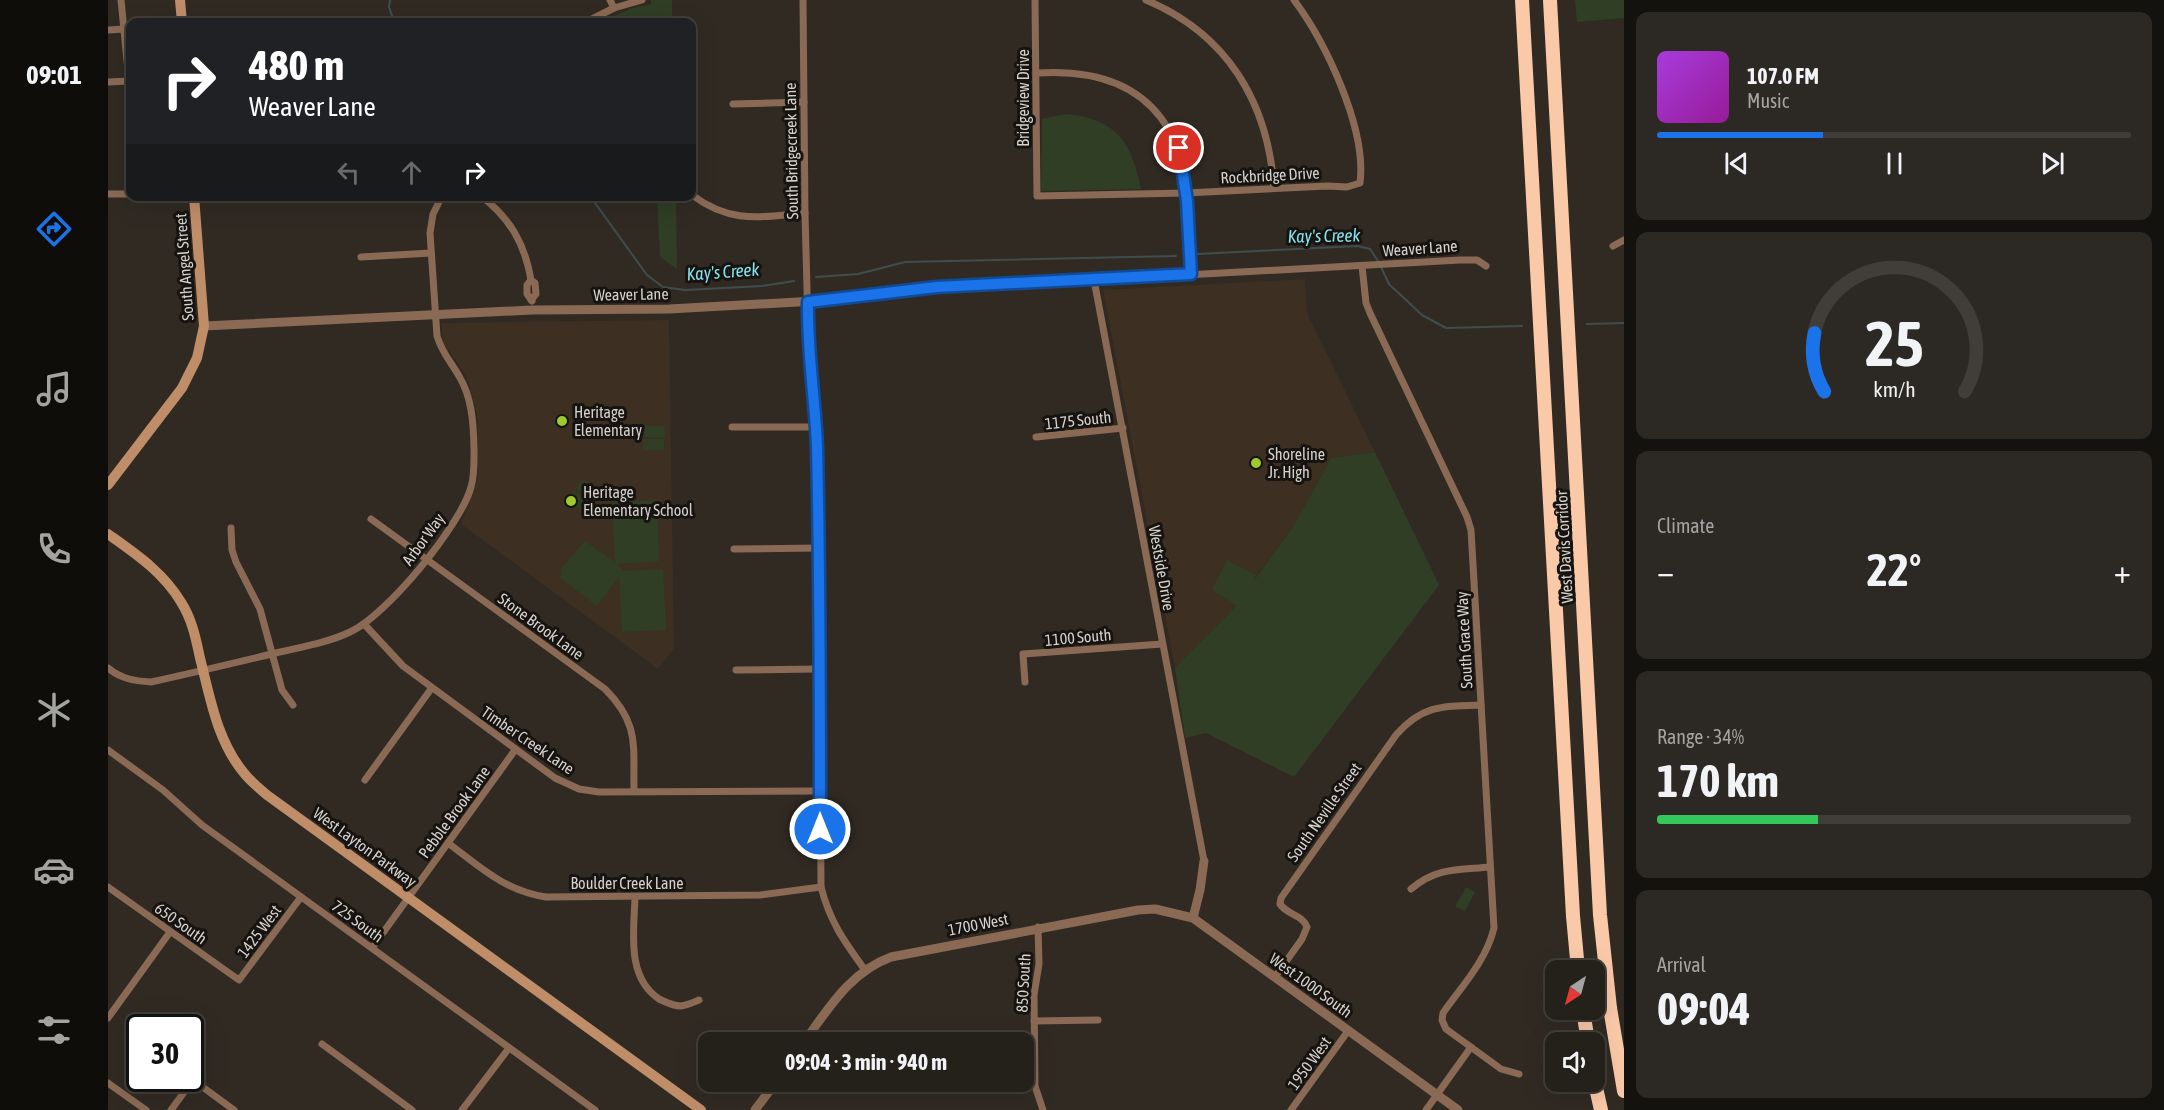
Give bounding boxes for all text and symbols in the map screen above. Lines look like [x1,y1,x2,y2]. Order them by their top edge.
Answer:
text: 480 m [249,41,344,89]
icon: right [150,42,228,120]
street label: Bridgeview Drive [1014,49,1033,147]
text: 09:01 [26,59,82,90]
text: 107.0 FM [1747,63,1819,89]
street label: South Bridgecreek Lane [781,82,802,220]
text: Music [1747,89,1789,112]
text: Weaver Lane [249,91,376,122]
pin [1153,122,1204,173]
icon: arrive [1162,131,1195,164]
icon: previous [1720,147,1753,180]
icon: pause [1878,147,1911,180]
icon: next [2036,147,2069,180]
icon: left [332,156,365,189]
icon: ahead [395,156,428,189]
icon: right [458,156,491,189]
street label: Rockbridge Drive [1220,163,1320,188]
icon: directions [33,208,75,250]
street label: South Angel Street [171,212,198,321]
water label: Kay's Creek [1287,224,1362,247]
street label: Weaver Lane [1382,236,1458,260]
water label: Kay's Creek [686,258,761,285]
street label: Weaver Lane [593,284,669,304]
text: 25 [1865,309,1923,380]
icon: music [33,368,75,410]
text: km/h [1873,378,1915,403]
place label: Heritage Elementary [574,403,642,440]
street label: 1175 South [1044,408,1112,432]
marker: Heritage Elementary [555,414,569,428]
place label: Shoreline Jr. High [1268,445,1325,482]
marker: Shoreline Jr. High [1249,456,1263,470]
place label: Heritage Elementary School [583,483,694,520]
street label: West Davis Corridor [1552,490,1576,604]
marker: Heritage Elementary School [564,494,578,508]
street label: Arbor Way [398,509,449,569]
text: Climate [1657,514,1714,537]
street label: Westside Drive [1146,524,1178,612]
icon: phone [33,528,75,570]
text: 22° [1867,544,1921,596]
text: − [1657,552,1674,590]
text: + [2114,552,2131,590]
street label: Stone Brook Lane [495,589,587,663]
street label: South Grace Way [1452,590,1477,689]
street label: 1100 South [1044,625,1112,649]
icon: climate [33,689,75,731]
street label: Timber Creek Lane [478,702,578,778]
text: Range · 34% [1657,725,1744,748]
text: 170 km [1657,755,1779,807]
street label: South Neville Street [1283,759,1365,865]
street label: Pebble Brook Lane [415,763,493,861]
position arrow [788,797,852,861]
street label: West Layton Parkway [309,804,420,892]
icon: car [33,849,75,891]
street label: Boulder Creek Lane [571,874,683,892]
street label: 725 South [329,896,387,946]
street label: 650 South [152,899,210,947]
street label: 1425 West [233,901,285,961]
street label: 1700 West [946,909,1010,939]
street label: West 1000 South [1266,949,1356,1021]
street label: 850 South [1012,953,1034,1013]
text: Arrival [1657,953,1706,976]
north arrow [1545,960,1605,1020]
map controls [1545,960,1605,1092]
text: 09:04 [1657,983,1751,1035]
icon: filters [33,1009,75,1051]
speed limit sign: 30 [126,1014,204,1092]
button: sound [1545,1032,1605,1092]
street label: 1950 West [1284,1033,1334,1093]
text: 09:04 · 3 min · 940 m [785,1049,947,1075]

